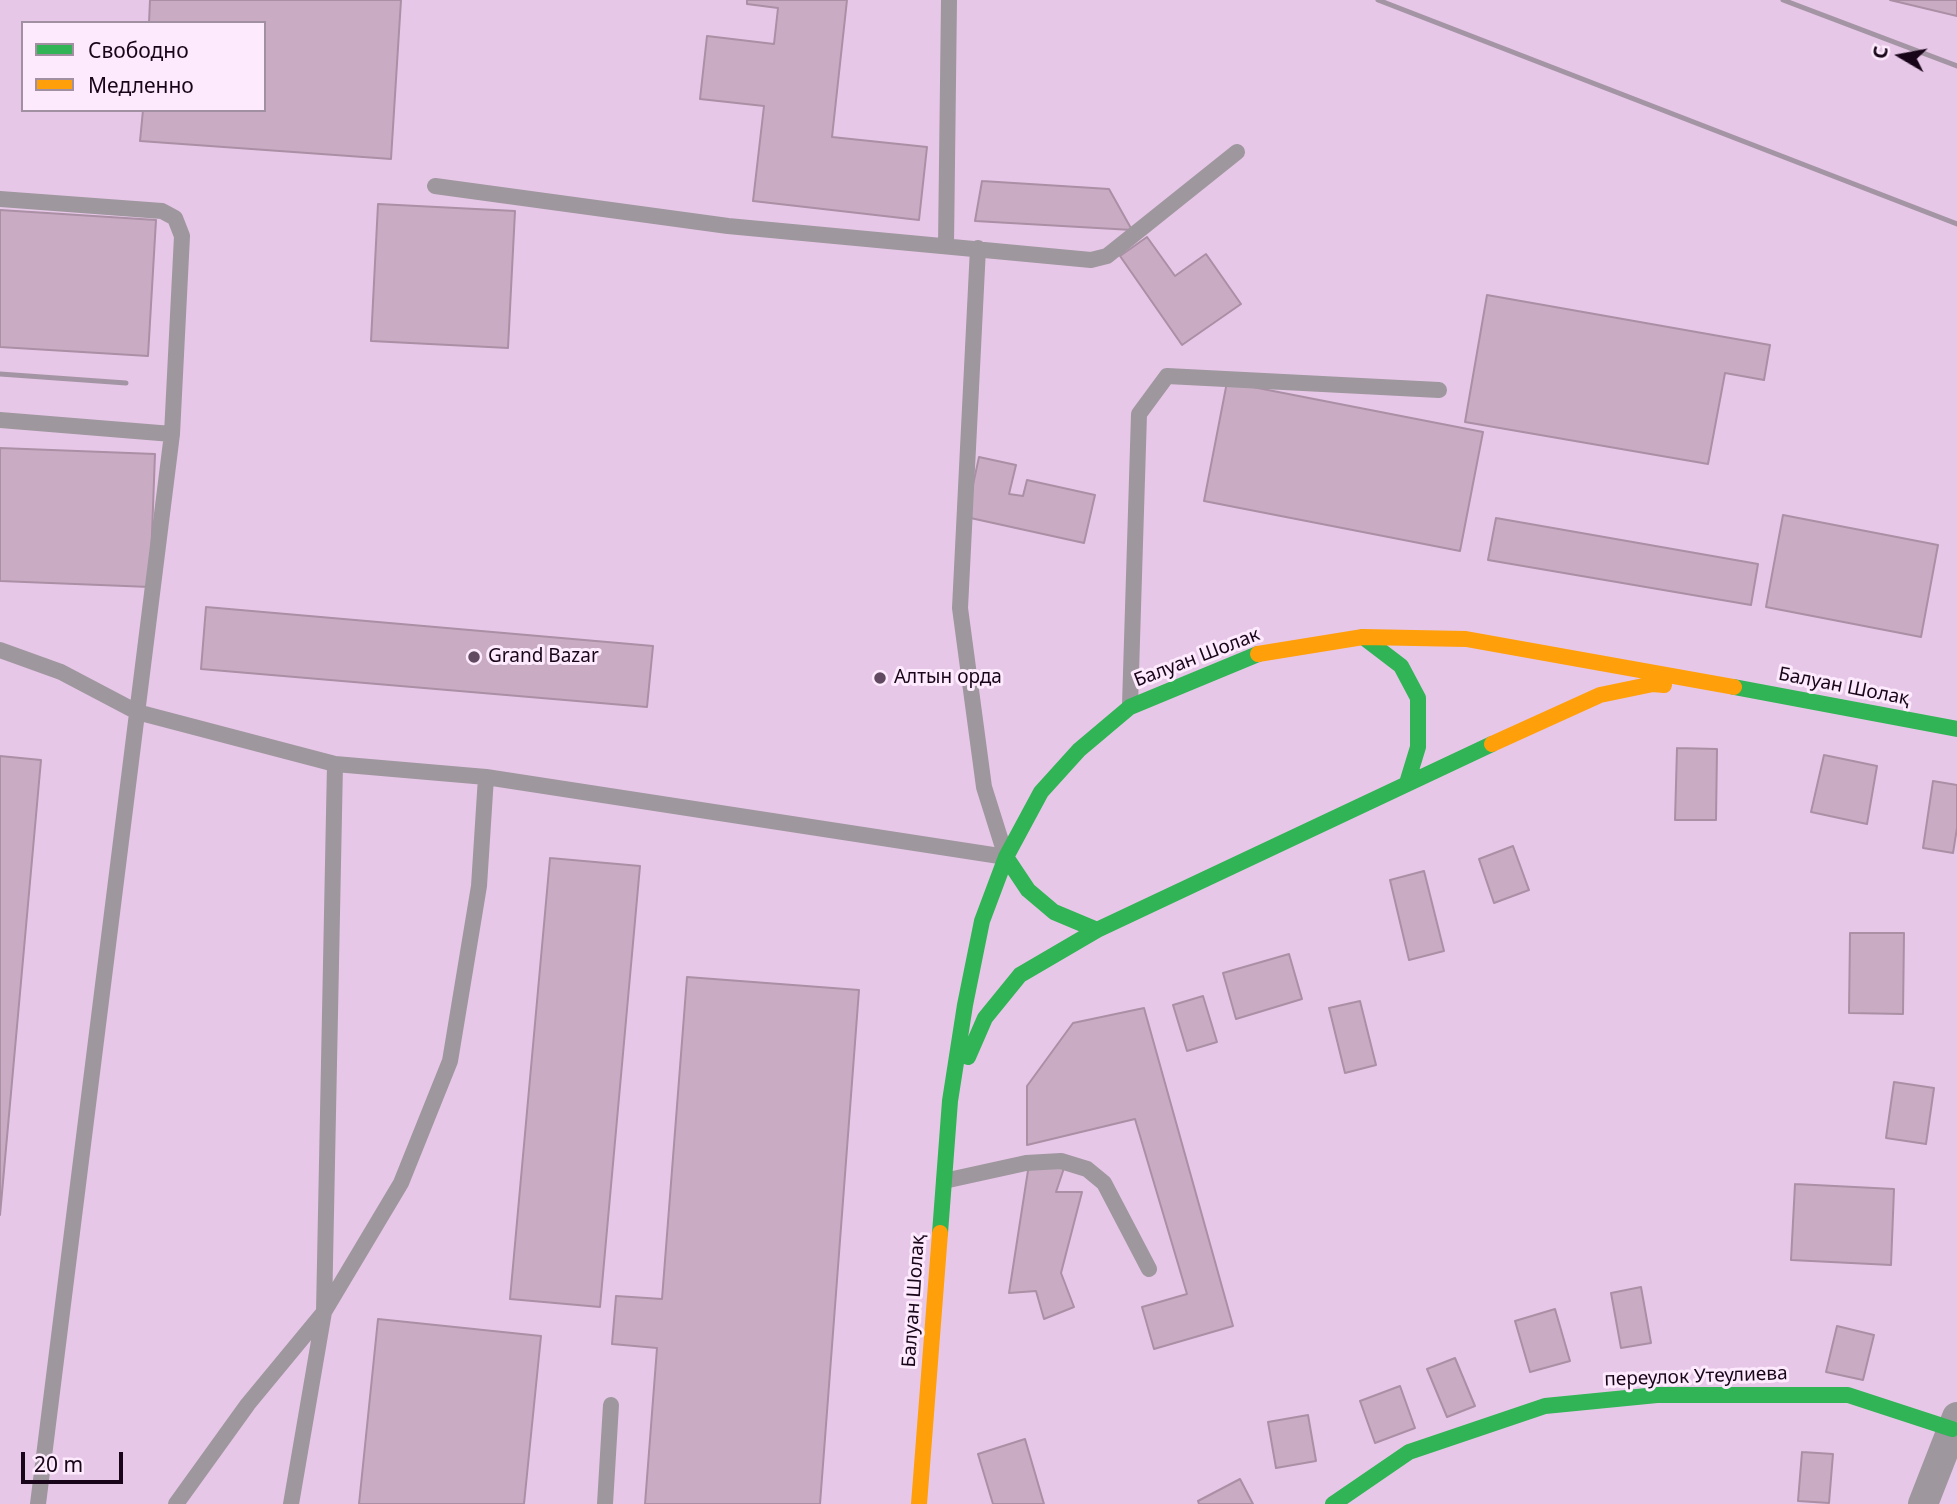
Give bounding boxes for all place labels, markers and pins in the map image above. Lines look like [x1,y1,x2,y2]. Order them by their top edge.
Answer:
place label: Grand Bazar [488,646,599,668]
marker: Grand Bazar [466,649,482,665]
place label: Алтын орда [894,667,1002,689]
marker: Алтын орда [872,670,888,686]

